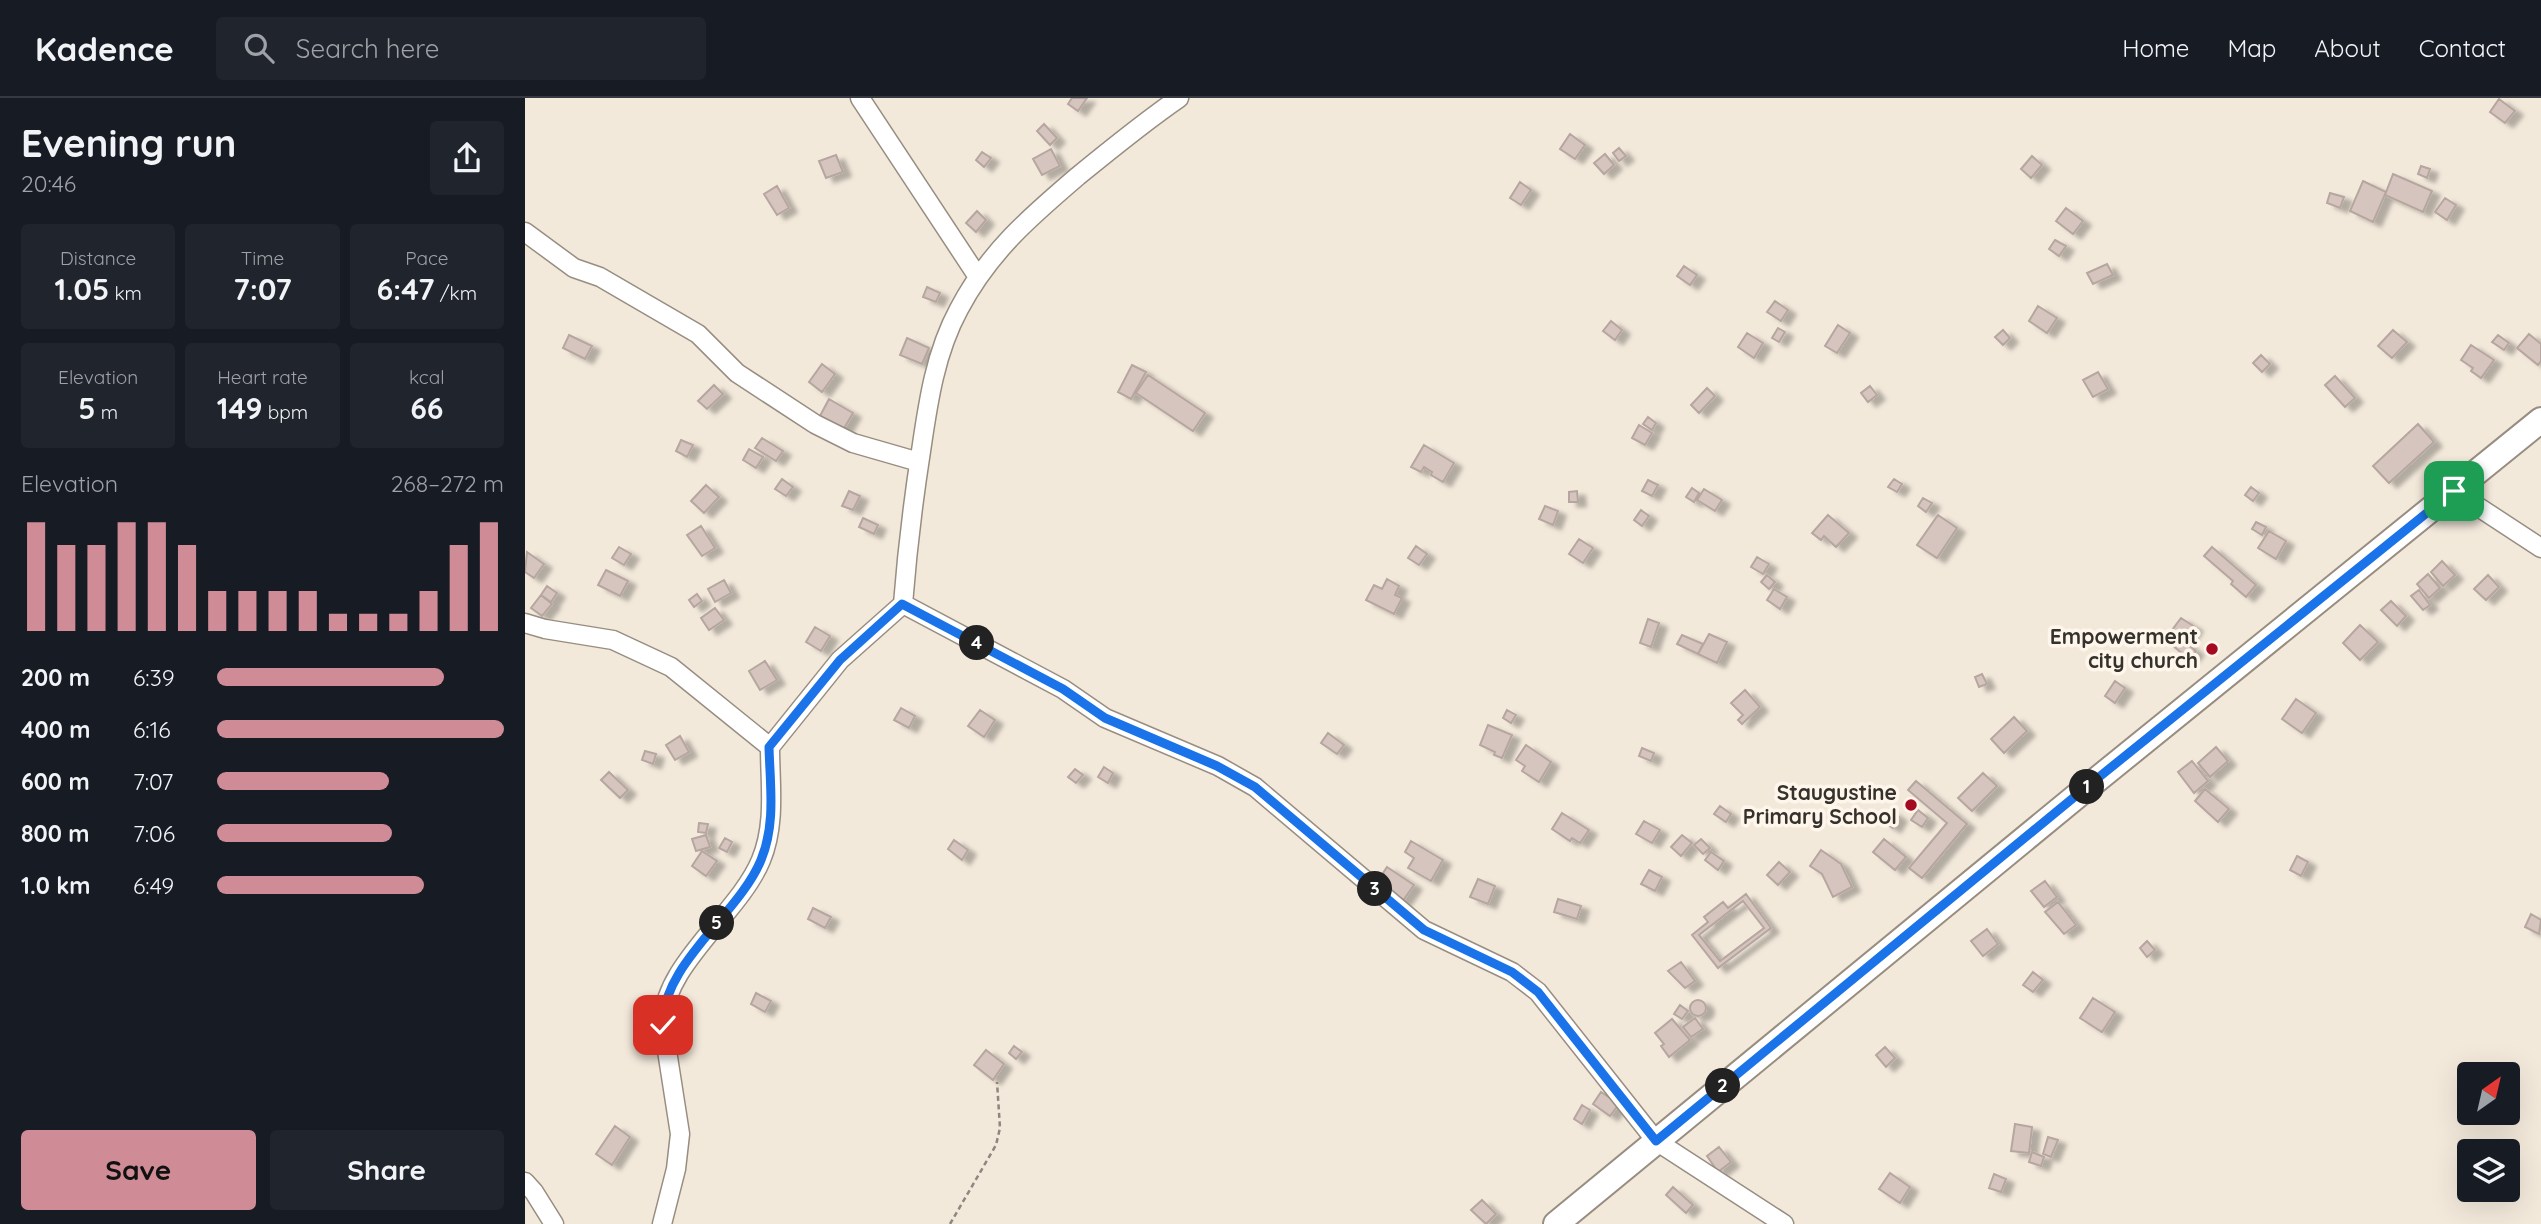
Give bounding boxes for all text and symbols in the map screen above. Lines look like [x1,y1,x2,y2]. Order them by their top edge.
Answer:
search box [216,17,706,80]
text: Kadence [35,28,174,69]
icon: search [240,29,278,67]
text: Search here [296,32,439,65]
text: Home [2122,33,2189,63]
text: Map [2227,33,2276,63]
text: About [2314,33,2381,63]
text: Contact [2419,33,2506,63]
text: Evening run [21,119,236,167]
button: share [430,121,504,195]
text: 20:46 [21,169,76,198]
text: Distance [60,246,136,270]
text: Time [241,246,284,270]
text: Pace [405,246,448,270]
text: 1.05 [54,270,109,308]
text: 7:07 [233,270,292,308]
text: 6:47 [377,270,435,308]
text: km [109,281,142,305]
text: /km [435,281,477,305]
text: Elevation [58,365,138,389]
text: Heart rate [217,365,308,389]
text: kcal [409,365,445,389]
text: 5 [78,389,96,427]
text: 149 [217,389,263,427]
text: 66 [410,389,443,427]
text: m [96,400,118,424]
text: bpm [263,400,308,424]
pin [2424,461,2484,521]
text: Elevation [21,469,118,498]
text: 268–272 m [391,469,504,498]
icon: arrive [2435,472,2473,510]
place label: Empowerment city church [2050,623,2198,673]
pin: 4 [959,626,995,660]
text: 4 [971,630,982,654]
marker: Empowerment city church [2204,641,2220,657]
text: 200 m [21,663,90,692]
text: 6:39 [133,663,175,692]
text: 400 m [21,715,90,744]
text: 6:16 [133,715,171,744]
text: 600 m [21,767,90,796]
text: 7:07 [133,767,173,796]
pin: 1 [2069,770,2105,804]
text: 1 [2083,774,2090,798]
place label: Staugustine Primary School [1743,779,1897,829]
marker: Staugustine Primary School [1903,797,1919,813]
text: 800 m [21,819,90,848]
text: 7:06 [133,819,175,848]
text: 1.0 km [21,871,91,900]
text: 6:49 [133,871,174,900]
pin: 3 [1357,872,1393,906]
text: 3 [1369,876,1380,900]
pin: 5 [699,906,735,940]
text: 5 [711,910,722,934]
pin [633,995,693,1055]
icon: check [644,1006,682,1044]
north arrow [2457,1062,2520,1125]
map controls [2457,1062,2520,1202]
pin: 2 [1705,1068,1741,1104]
text: 2 [1717,1073,1728,1097]
button: Save [21,1130,256,1210]
button: Share [270,1130,504,1210]
button: layers [2457,1139,2520,1202]

